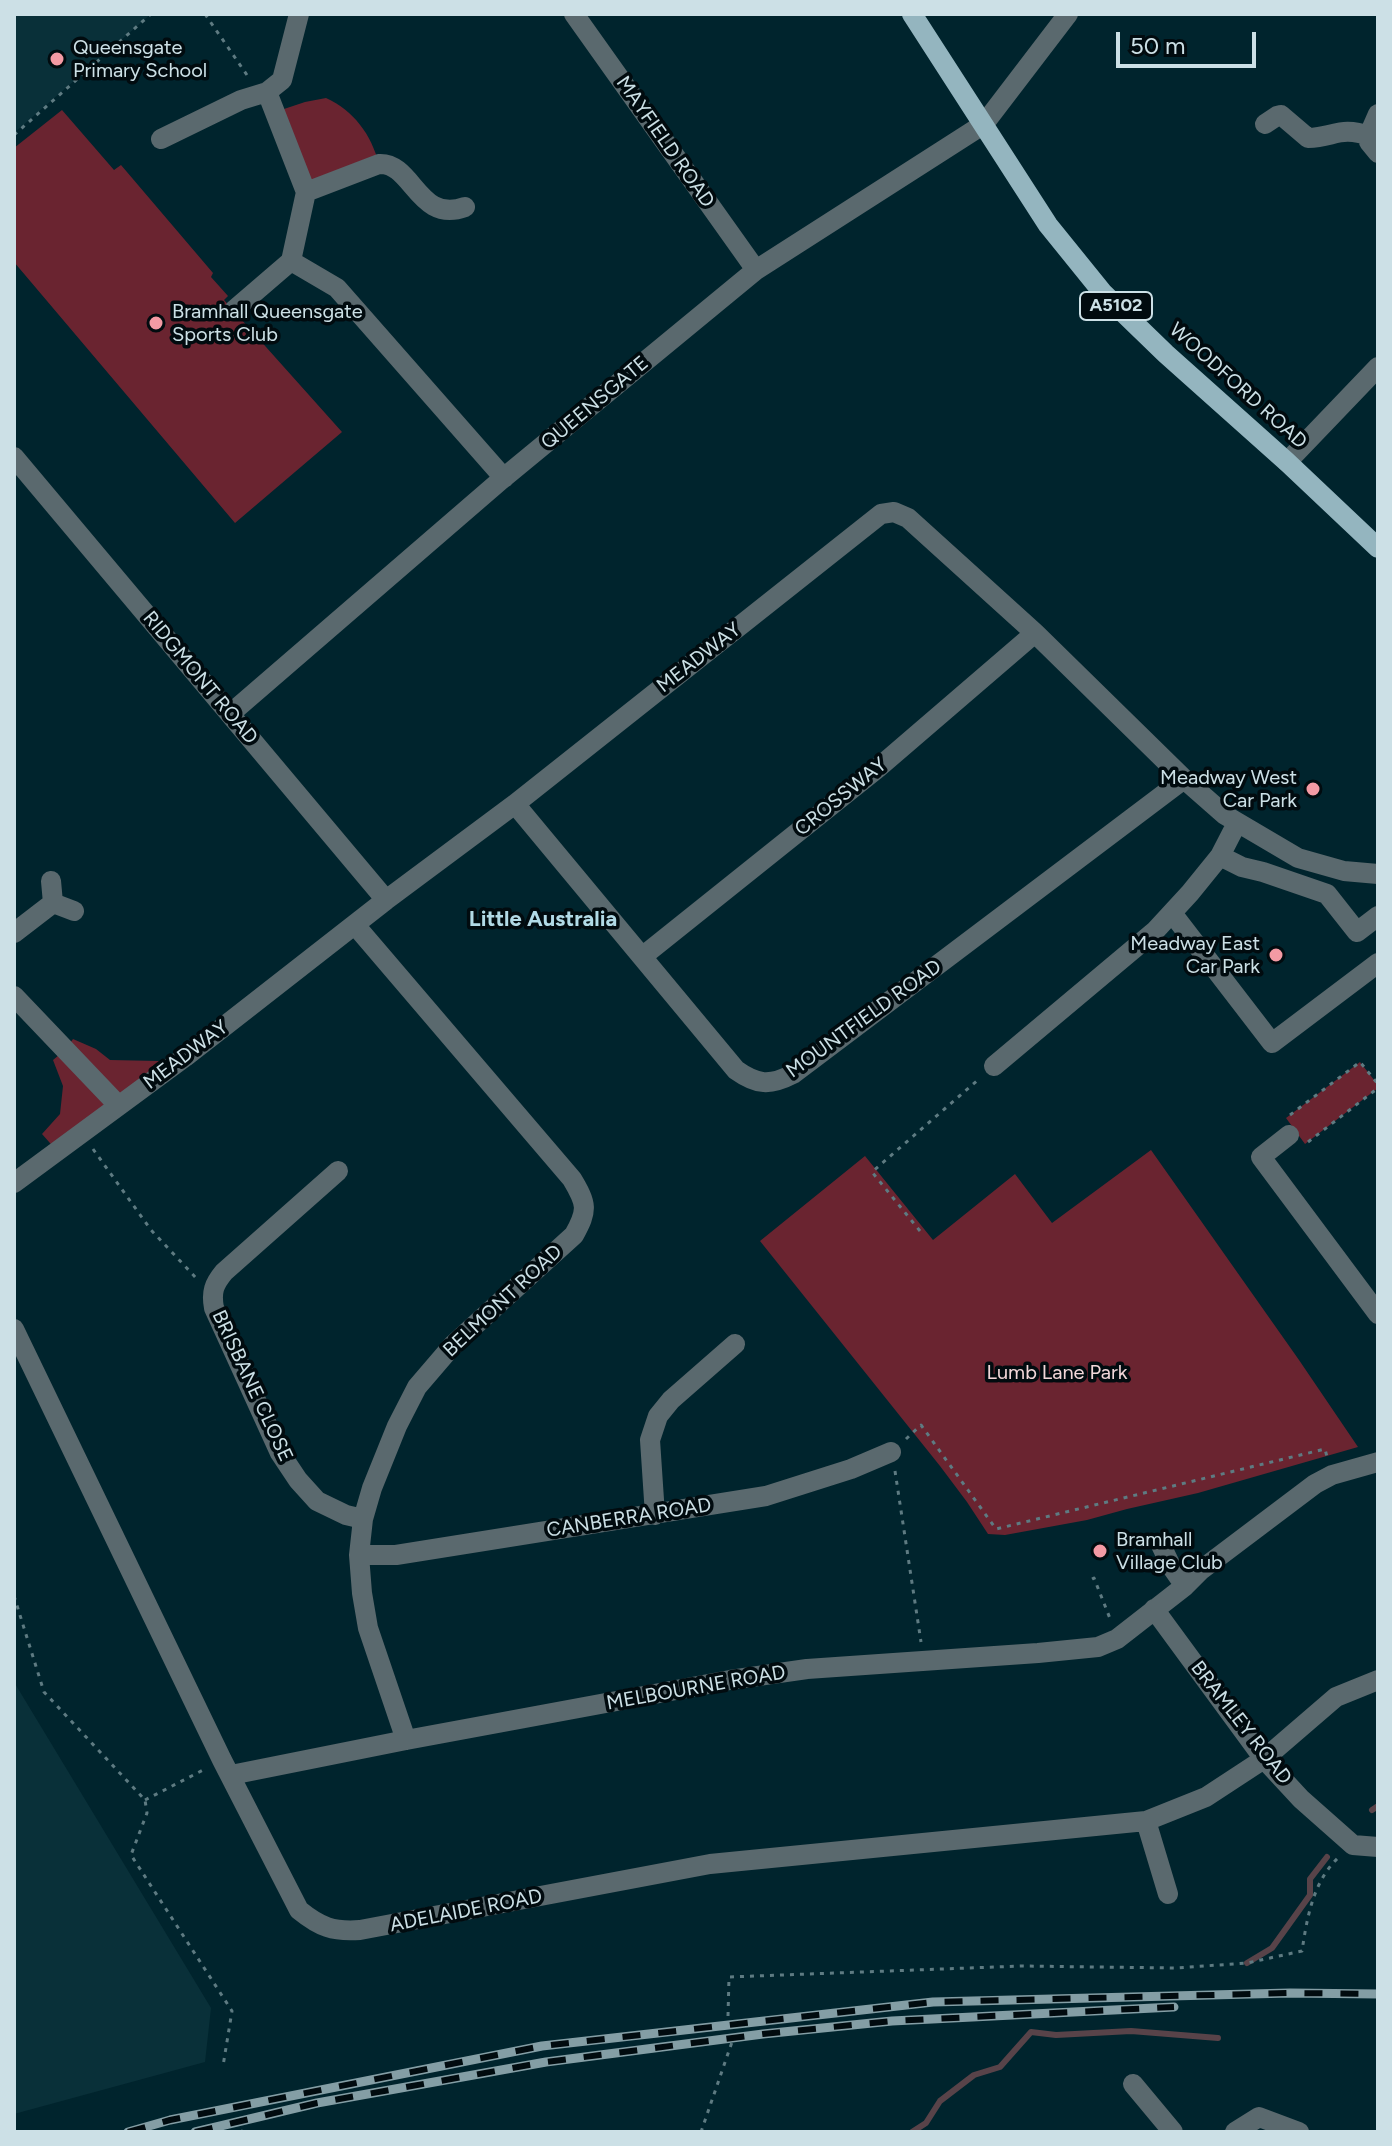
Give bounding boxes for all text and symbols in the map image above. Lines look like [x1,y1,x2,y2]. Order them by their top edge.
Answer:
scale bar [1120,16,1260,66]
text: 50 m [1130,31,1186,60]
place label: Queensgate Primary School [73,36,207,83]
marker: Queensgate Primary School [48,50,66,68]
street label: MAYFIELD ROAD [611,72,719,212]
road number: A5102 [1080,292,1152,320]
place label: Bramhall Queensgate Sports Club [172,300,363,347]
marker: Bramhall Queensgate Sports Club [147,314,165,332]
street label: WOODFORD ROAD [1164,318,1312,454]
street label: QUEENSGATE [537,351,653,455]
street label: RIDGMONT ROAD [137,607,263,749]
street label: MEADWAY [652,618,746,698]
street label: CROSSWAY [790,753,892,841]
place label: Meadway West Car Park [1160,766,1297,813]
marker: Meadway West Car Park [1304,780,1322,798]
district label: Little Australia [469,907,617,933]
place label: Meadway East Car Park [1130,932,1260,979]
marker: Meadway East Car Park [1267,946,1285,964]
street label: MOUNTFIELD ROAD [782,955,946,1083]
street label: MEADWAY [139,1015,233,1095]
street label: BELMONT ROAD [439,1240,567,1362]
street label: BRISBANE CLOSE [206,1306,298,1466]
park label: Lumb Lane Park [987,1361,1127,1385]
street label: CANBERRA ROAD [545,1493,713,1543]
place label: Bramhall Village Club [1116,1528,1223,1575]
marker: Bramhall Village Club [1091,1542,1109,1560]
street label: BRAMLEY ROAD [1185,1657,1297,1789]
street label: MELBOURNE ROAD [605,1660,787,1716]
street label: ADELAIDE ROAD [388,1884,544,1938]

